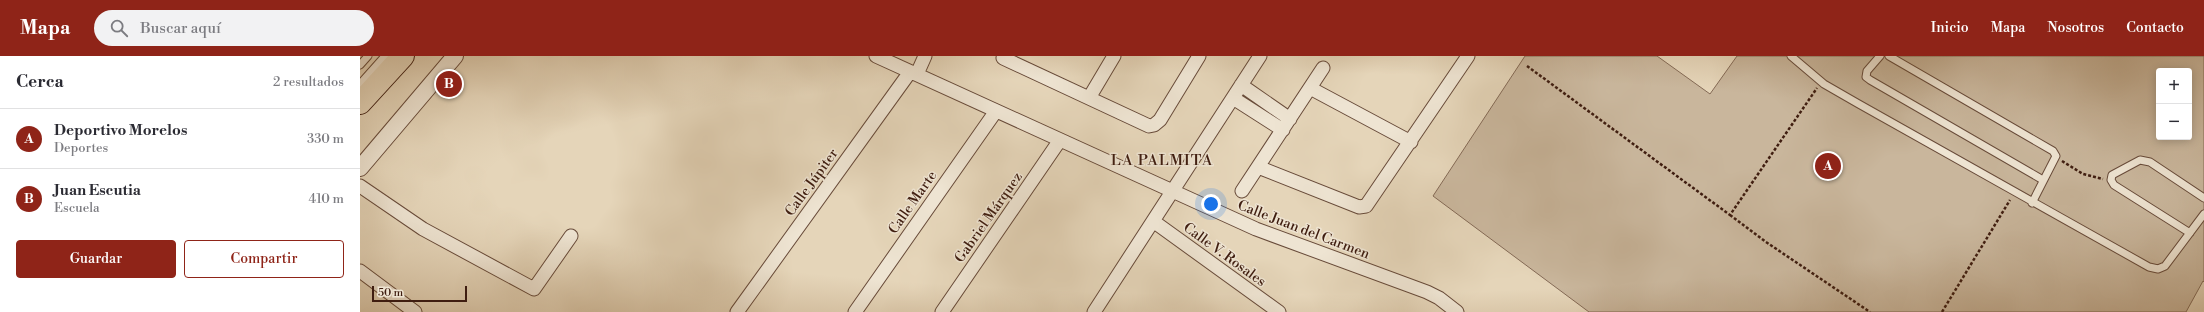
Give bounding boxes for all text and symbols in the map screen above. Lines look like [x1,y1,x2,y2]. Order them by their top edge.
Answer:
search box [94,10,374,46]
text: Mapa [20,16,70,40]
icon: search [108,17,130,39]
text: Buscar aquí [140,19,221,38]
text: Inicio [1931,19,1969,37]
text: Mapa [1991,19,2025,37]
text: Nosotros [2047,19,2104,37]
text: Contacto [2126,19,2184,37]
map controls [2156,68,2192,140]
button: + [2156,68,2192,104]
pin: B [436,69,462,99]
text: Cerca [16,71,64,93]
text: 2 resultados [273,74,344,90]
button: − [2156,104,2192,140]
text: Deportivo Morelos [54,121,187,140]
text: A [24,131,34,147]
text: 330 m [307,131,344,147]
text: Deportes [54,140,108,156]
street label: Calle Júpiter [781,145,842,220]
district label: LA PALMITA [1111,151,1213,170]
pin: A [1815,151,1841,181]
street label: Calle Marte [885,168,941,238]
street label: Gabriel Márquez [951,169,1027,266]
text: Juan Escutia [54,181,141,200]
text: B [24,191,34,207]
text: 410 m [308,191,344,207]
your location [1201,194,1221,214]
street label: Calle Juan del Carmen [1235,196,1373,264]
text: Escuela [54,200,100,216]
street label: Calle V. Rosales [1180,219,1269,291]
button: Guardar [16,240,176,278]
button: Compartir [184,240,344,278]
scale bar [372,284,467,303]
text: 50 m [378,286,403,300]

